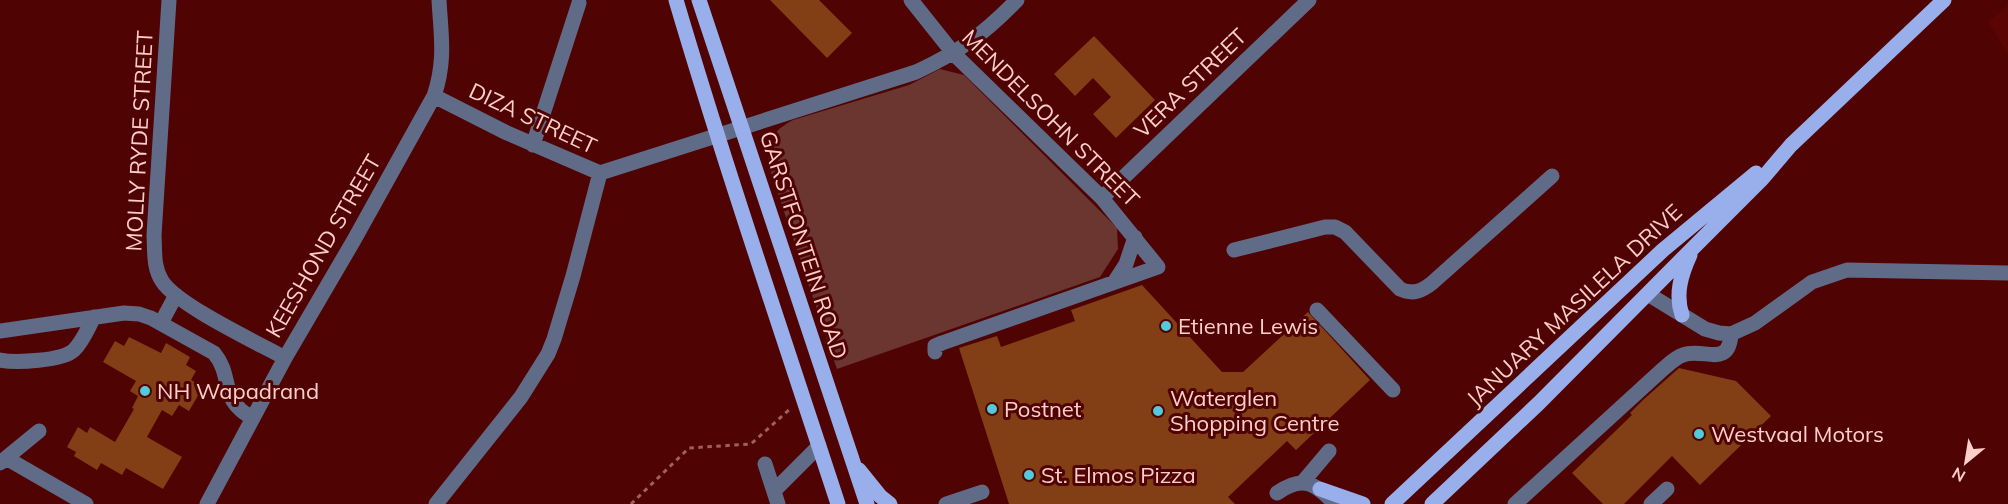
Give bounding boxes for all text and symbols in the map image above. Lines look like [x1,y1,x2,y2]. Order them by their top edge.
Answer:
street label: VERA STREET [1128,22,1252,144]
street label: MENDELSOHN STREET [956,23,1146,213]
street label: MOLLY RYDE STREET [119,30,159,252]
street label: DIZA STREET [465,76,601,160]
street label: GARSTFONTEIN ROAD [754,127,854,363]
street label: KEESHOND STREET [259,150,387,342]
street label: JANUARY MASILELA DRIVE [1460,198,1688,412]
place label: Etienne Lewis [1178,312,1318,340]
marker: Etienne Lewis [1159,319,1173,333]
place label: NH Wapadrand [157,377,319,405]
marker: NH Wapadrand [138,384,152,398]
place label: Waterglen Shopping Centre [1170,384,1339,437]
place label: Postnet [1004,395,1082,423]
marker: Postnet [985,402,999,416]
marker: Waterglen Shopping Centre [1151,404,1165,418]
place label: Westvaal Motors [1711,420,1884,448]
marker: Westvaal Motors [1692,427,1706,441]
north arrow [1936,432,1996,492]
place label: St. Elmos Pizza [1041,461,1196,489]
text: N [1948,463,1969,487]
marker: St. Elmos Pizza [1022,468,1036,482]

